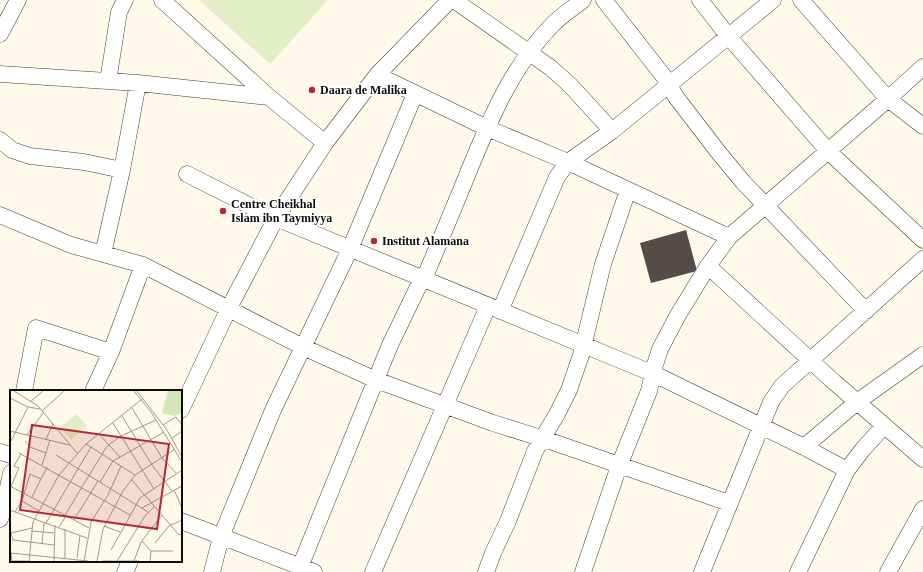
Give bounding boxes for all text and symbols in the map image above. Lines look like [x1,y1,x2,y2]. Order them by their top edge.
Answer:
place label: Daara de Malika [320,83,407,97]
marker: Daara de Malika [307,85,317,95]
place label: Centre Cheikhal Islam ibn Taymiyya [231,197,332,225]
marker: Centre Cheikhal Islam ibn Taymiyya [218,206,228,216]
place label: Institut Alamana [382,234,469,248]
marker: Institut Alamana [369,236,379,246]
inset map [10,390,182,562]

